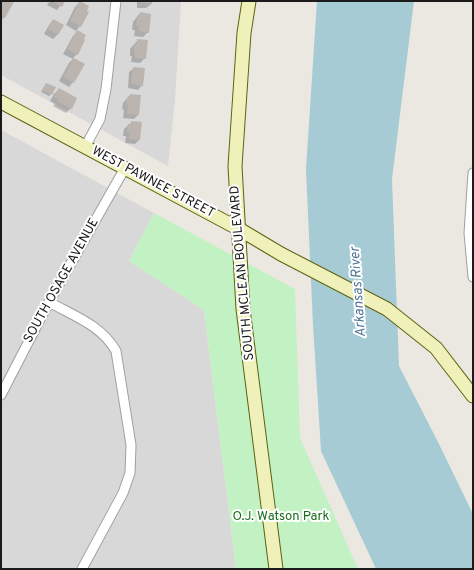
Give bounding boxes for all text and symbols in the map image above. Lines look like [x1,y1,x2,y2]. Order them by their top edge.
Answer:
street label: WEST PAWNEE STREET [89,144,217,222]
street label: SOUTH MCLEAN BOULEVARD [228,185,258,361]
street label: SOUTH OSAGE AVENUE [21,216,103,346]
water label: Arkansas River [347,246,371,338]
park label: O.J. Watson Park [233,509,329,525]

